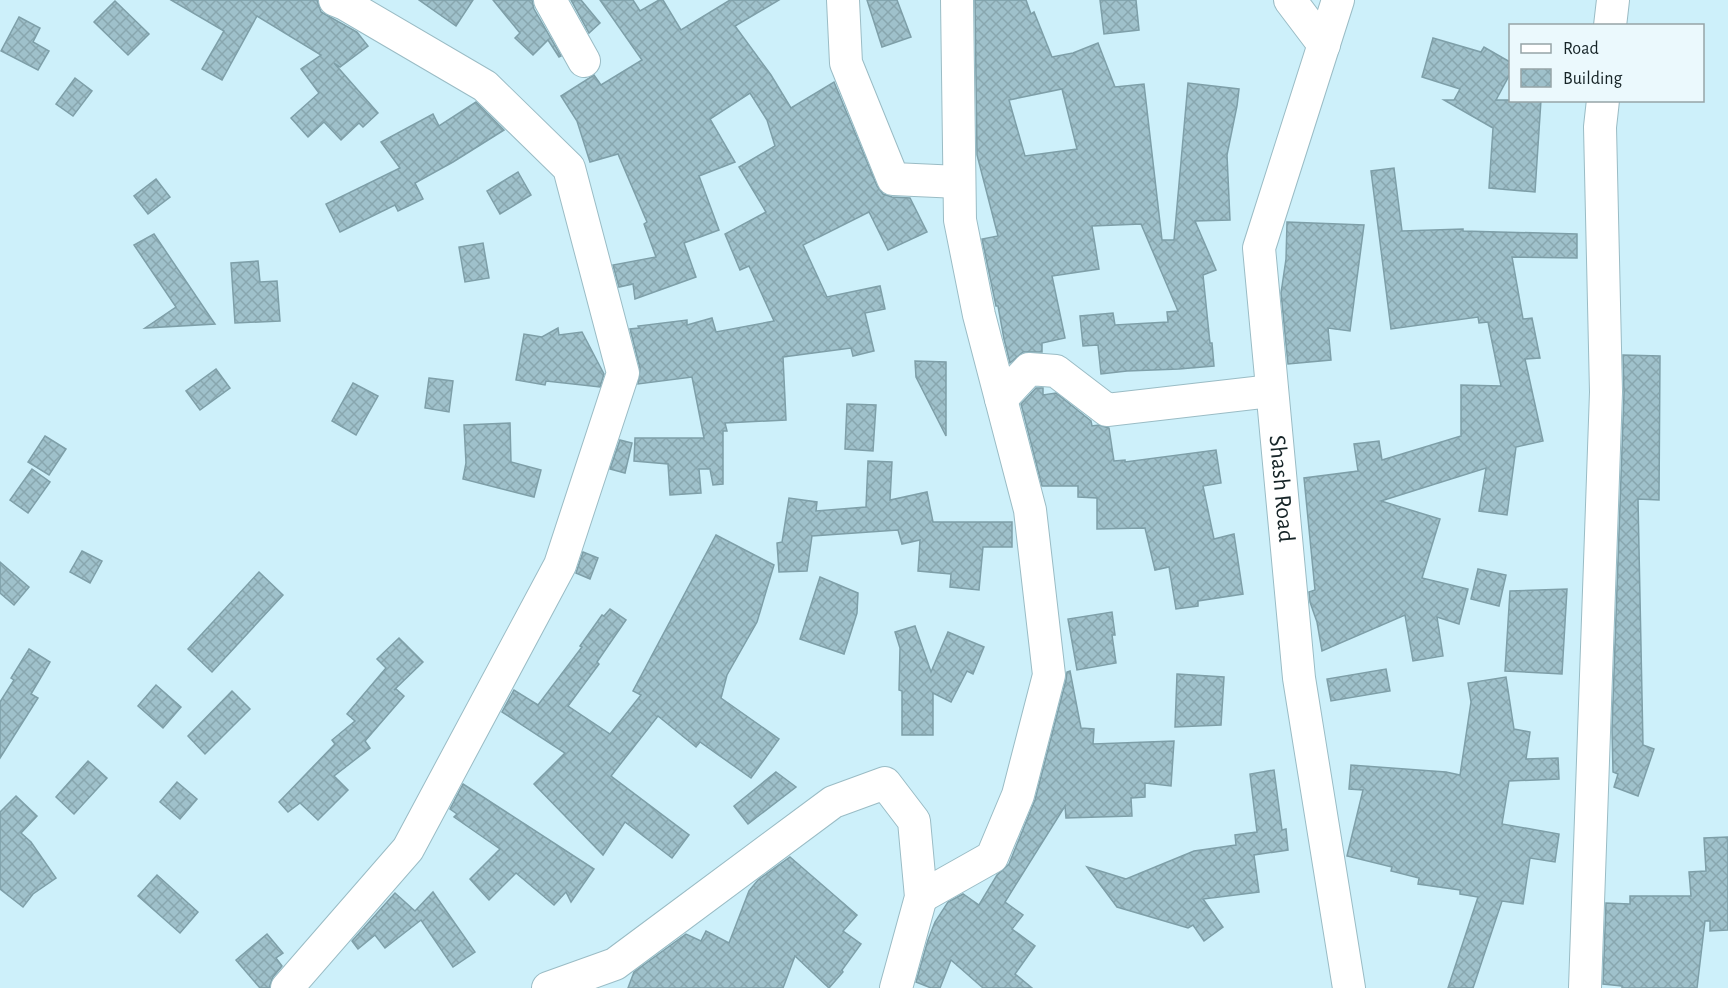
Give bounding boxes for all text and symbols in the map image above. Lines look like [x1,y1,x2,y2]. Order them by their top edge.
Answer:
legend [1509,24,1704,102]
text: Road [1563,40,1599,58]
text: Building [1563,70,1623,88]
street label: Shash Road [1264,434,1298,543]

